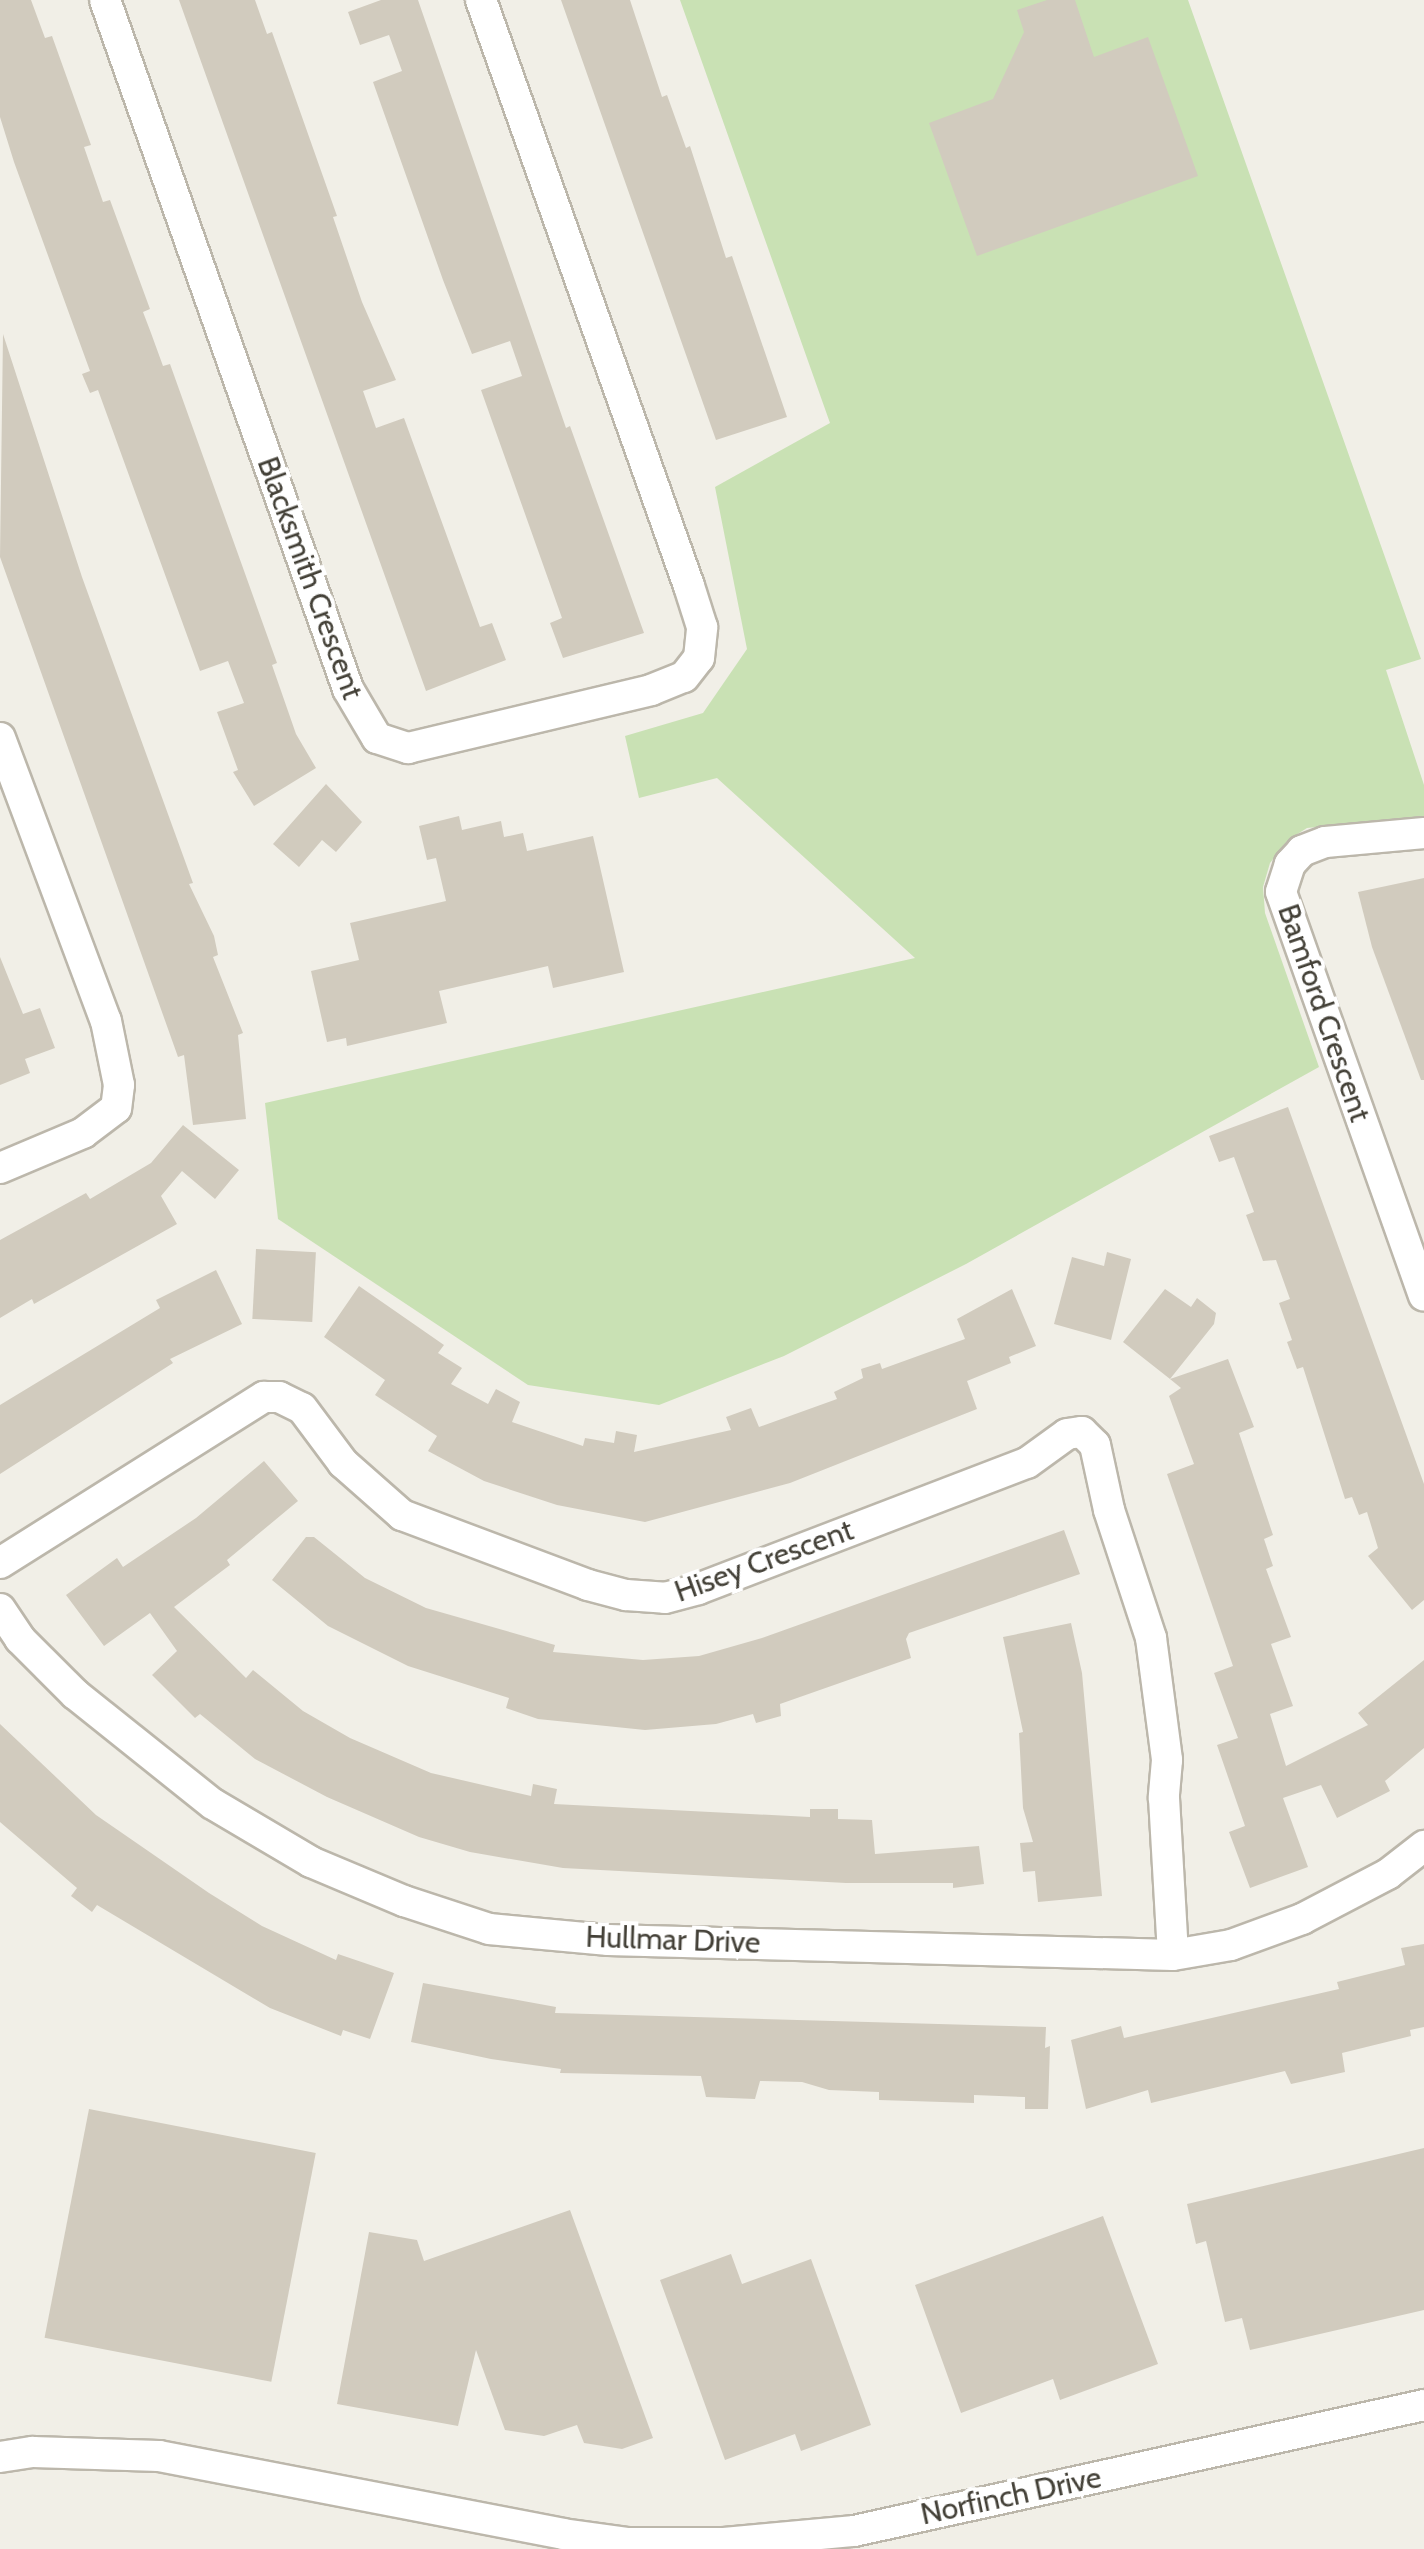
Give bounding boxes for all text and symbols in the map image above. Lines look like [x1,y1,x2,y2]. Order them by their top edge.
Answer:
street label: Blacksmith Crescent [249,452,371,704]
street label: Bamford Crescent [1270,900,1378,1126]
street label: Hisey Crescent [670,1512,858,1610]
street label: Hullmar Drive [585,1919,761,1961]
street label: Norfinch Drive [917,2459,1105,2533]

